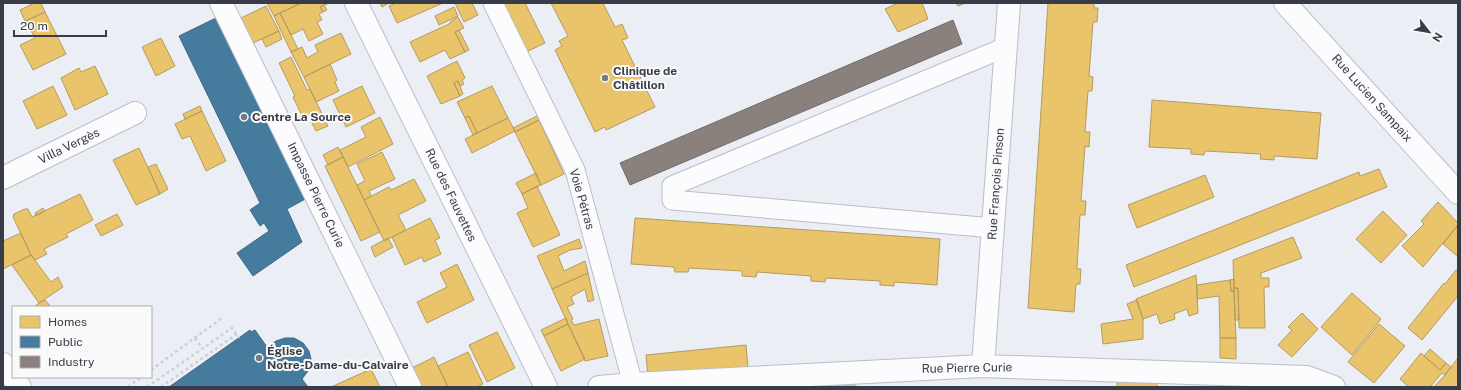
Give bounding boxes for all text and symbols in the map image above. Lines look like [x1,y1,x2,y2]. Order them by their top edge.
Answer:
scale bar [14,12,106,38]
north arrow [1409,12,1449,52]
text: 20 m [20,19,48,33]
text: N [1430,30,1445,44]
street label: Rue Lucien Sampaix [1329,51,1415,145]
place label: Clinique de Châtillon [613,64,677,92]
marker: Clinique de Châtillon [600,73,610,83]
place label: Centre La Source [252,110,351,124]
marker: Centre La Source [239,112,249,122]
street label: Villa Vergès [36,125,102,167]
street label: Rue François Pinson [985,127,1007,241]
street label: Impasse Pierre Curie [284,140,348,250]
street label: Rue des Fauvettes [422,146,480,244]
street label: Voie Pétras [567,167,597,231]
legend [12,306,152,378]
text: Homes [48,315,87,329]
text: Public [48,335,83,349]
place label: Église Notre-Dame-du-Calvaire [267,344,409,372]
marker: Église Notre-Dame-du-Calvaire [254,353,264,363]
text: Industry [48,355,95,369]
street label: Rue Pierre Curie [922,360,1013,376]

